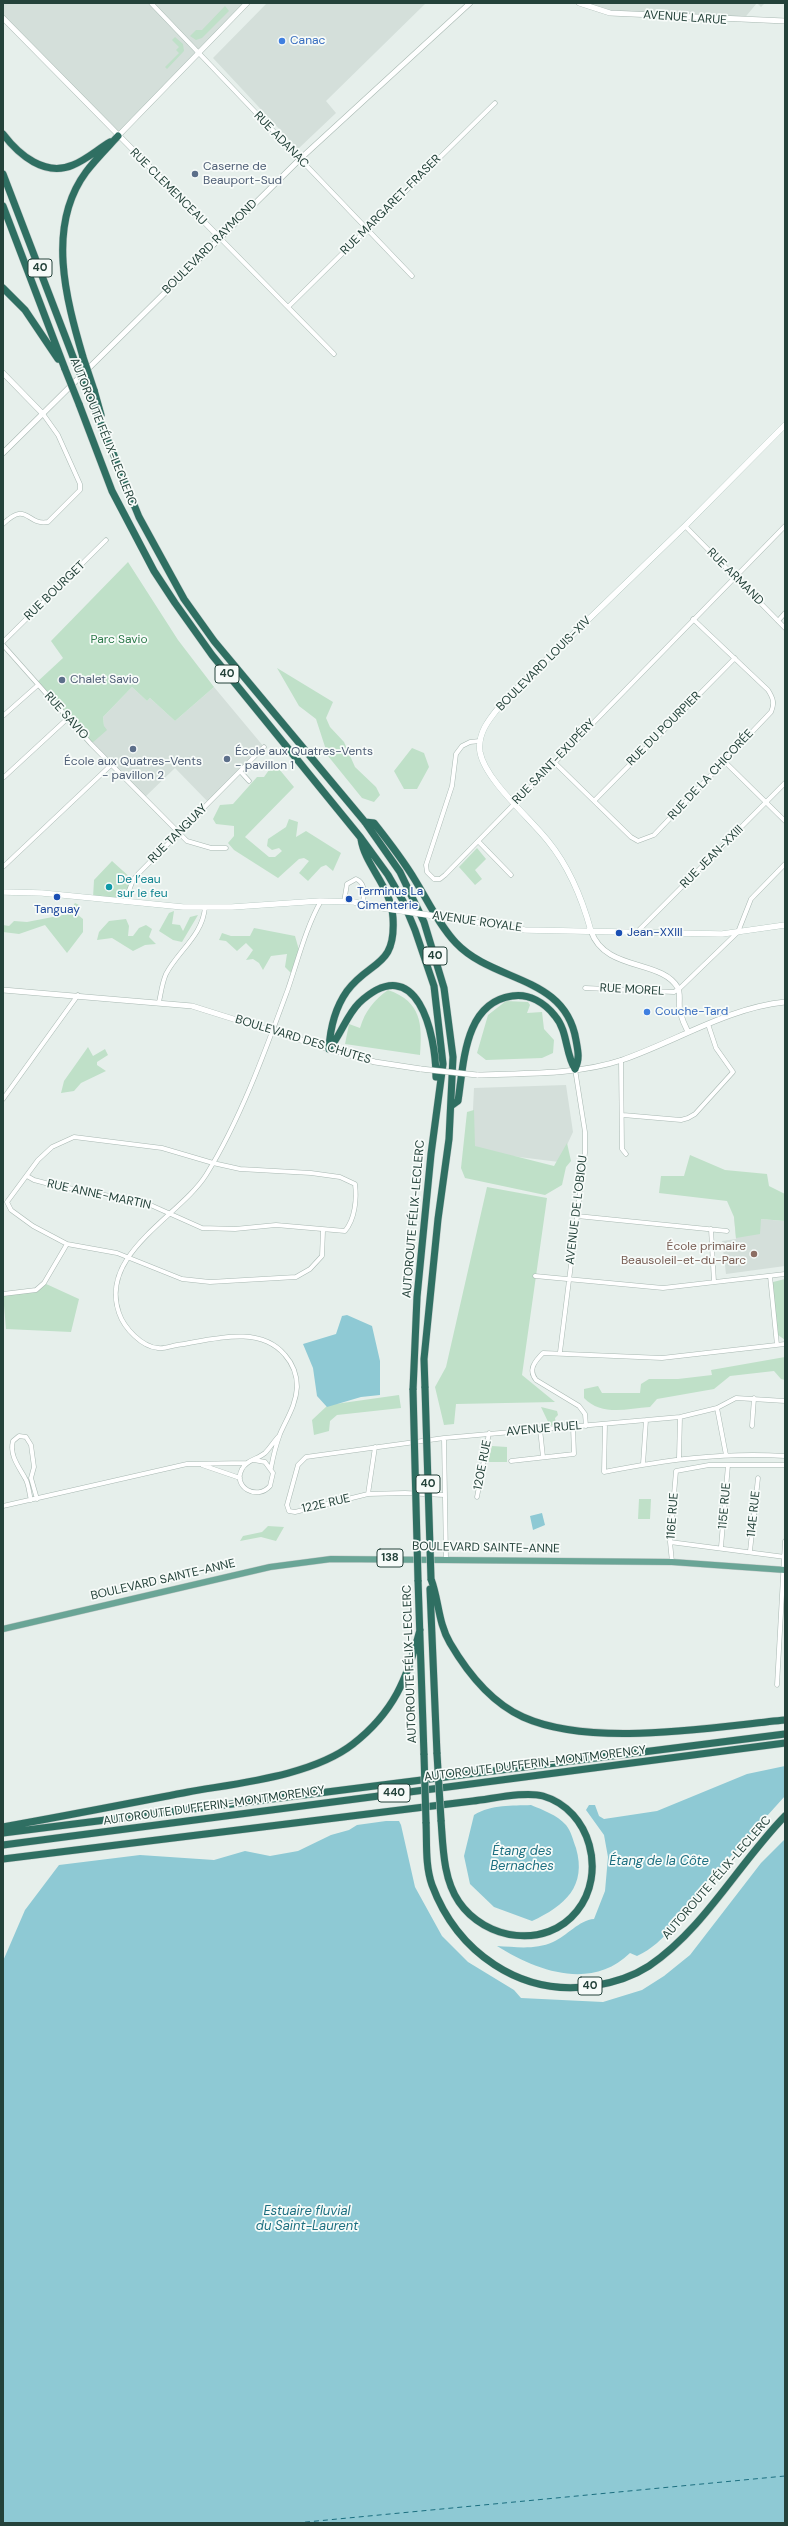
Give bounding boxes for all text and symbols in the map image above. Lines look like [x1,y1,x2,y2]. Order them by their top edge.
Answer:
street label: AVENUE LARUE [643,8,727,28]
place label: Canac [290,34,325,48]
marker: Canac [277,36,287,46]
street label: RUE ADANAC [250,109,312,171]
street label: RUE CLEMENCEAU [127,146,209,228]
street label: RUE MARGARET-FRASER [338,152,444,258]
place label: Caserne de Beauport-Sud [203,160,282,188]
marker: Caserne de Beauport-Sud [190,169,200,179]
street label: BOULEVARD RAYMOND [160,197,260,297]
road number: 40 [28,259,52,277]
street label: AUTOROUTE FÉLIX-LECLERC [67,356,139,508]
street label: RUE ARMAND [704,546,766,608]
street label: RUE BOURGET [22,558,88,624]
street label: BOULEVARD LOUIS-XIV [494,614,594,714]
park label: Parc Savio [90,633,148,647]
road number: 40 [215,665,239,683]
place label: Chalet Savio [70,673,139,687]
marker: Chalet Savio [57,675,67,685]
street label: RUE SAVIO [41,689,91,743]
street label: RUE DU POURPIER [624,689,704,769]
street label: RUE SAINT-EXUPÉRY [510,716,598,808]
street label: RUE DE LA CHICORÉE [665,727,757,823]
marker: École aux Quatres-Vents - pavillon 2 [128,744,138,754]
place label: École aux Quatres-Vents - pavillon 1 [235,745,373,773]
marker: École aux Quatres-Vents - pavillon 1 [222,754,232,764]
place label: École aux Quatres-Vents - pavillon 2 [64,755,202,783]
street label: RUE TANGUAY [145,801,211,867]
street label: RUE JEAN-XXIII [677,822,747,892]
place label: De l’eau sur le feu [117,873,168,901]
marker: De l’eau sur le feu [104,882,114,892]
place label: Terminus La Cimenterie [357,885,423,913]
marker: Tanguay [52,892,62,902]
marker: Terminus La Cimenterie [344,894,354,904]
place label: Tanguay [34,903,80,917]
street label: AVENUE ROYALE [431,909,523,935]
place label: Jean-XXIII [627,926,683,940]
marker: Jean-XXIII [614,928,624,938]
road number: 40 [423,947,447,965]
street label: RUE MOREL [599,981,665,999]
place label: Couche-Tard [655,1005,728,1019]
marker: Couche-Tard [642,1007,652,1017]
street label: BOULEVARD DES CHUTES [233,1012,373,1068]
street label: AUTOROUTE FÉLIX-LECLERC [400,1139,428,1299]
street label: AVENUE DE L'OBIOU [563,1155,591,1265]
street label: RUE ANNE-MARTIN [46,1177,152,1213]
place label: École primaire Beausoleil-et-du-Parc [621,1240,746,1268]
marker: École primaire Beausoleil-et-du-Parc [749,1249,759,1259]
street label: AVENUE RUEL [506,1419,582,1439]
street label: 120E RUE [471,1439,495,1491]
road number: 40 [416,1475,440,1493]
street label: 115E RUE [716,1482,734,1530]
street label: 114E RUE [744,1490,764,1538]
street label: 122E RUE [300,1491,352,1517]
street label: 116E RUE [664,1492,682,1540]
street label: BOULEVARD SAINTE-ANNE [412,1540,560,1556]
road number: 138 [377,1549,403,1567]
street label: BOULEVARD SAINTE-ANNE [89,1556,237,1604]
street label: AUTOROUTE FÉLIX-LECLERC [400,1584,420,1744]
street label: AUTOROUTE DUFFERIN-MONTMORENCY [423,1743,647,1785]
street label: AUTOROUTE DUFFERIN-MONTMORENCY [102,1783,326,1829]
road number: 440 [378,1784,410,1802]
street label: AUTOROUTE FÉLIX-LECLERC [660,1813,774,1943]
water label: Étang des Bernaches [490,1844,554,1875]
water label: Étang de la Côte [609,1854,709,1870]
road number: 40 [578,1977,602,1995]
water label: Estuaire fluvial du Saint-Laurent [256,2204,358,2235]

